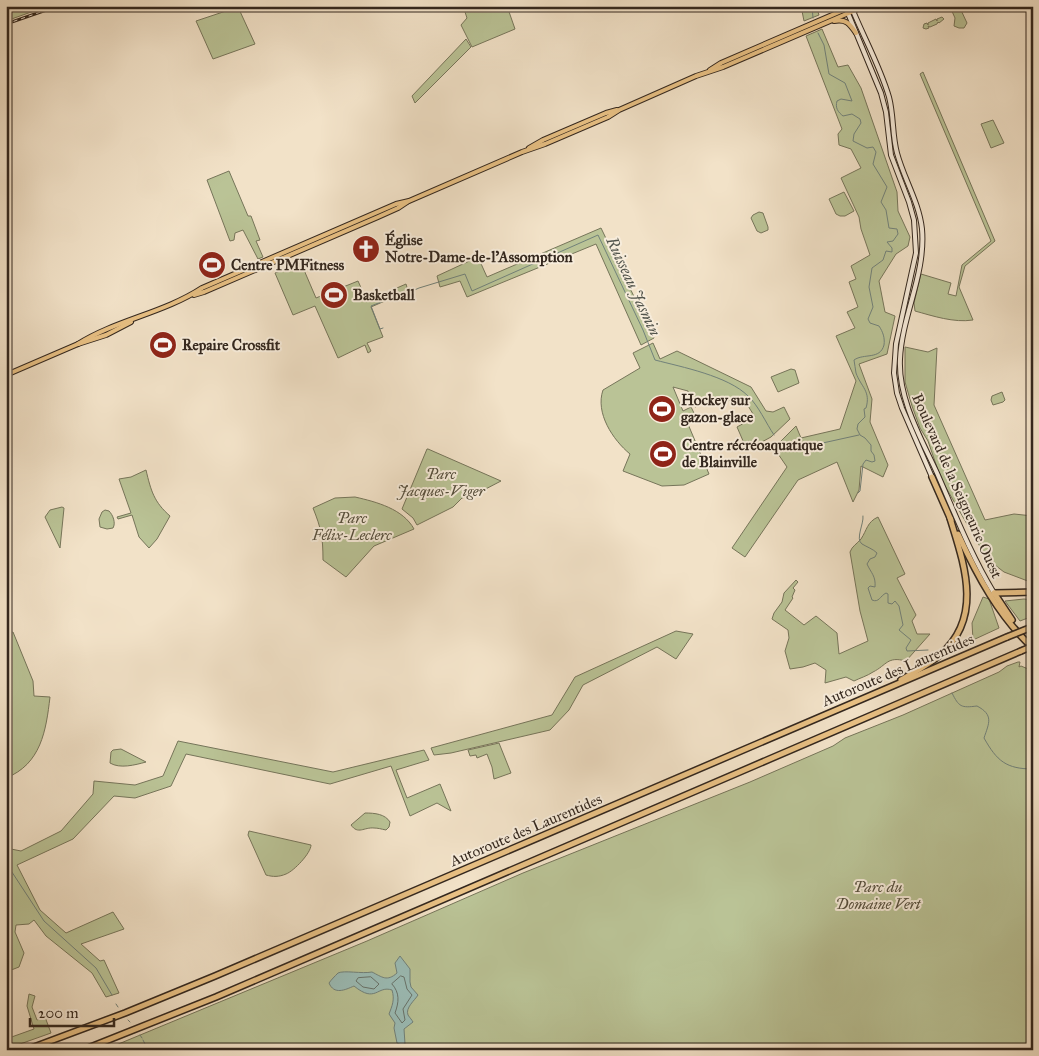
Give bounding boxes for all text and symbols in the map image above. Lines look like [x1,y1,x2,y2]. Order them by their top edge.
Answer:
place label: Église Notre-Dame-de-l'Assomption [385,230,573,267]
water label: Ruisseau Jasmin [602,233,665,339]
church icon: Église Notre-Dame-de-l'Assomption [351,234,381,264]
sports icon: Centre PMFitness [197,250,227,280]
place label: Centre PMFitness [231,256,345,274]
sports icon: Basketball [319,280,349,310]
place label: Basketball [353,286,416,304]
sports icon: Repaire Crossfit [148,330,178,360]
place label: Repaire Crossfit [182,336,281,355]
place label: Hockey sur gazon-glace [681,391,754,427]
street label: Boulevard de la Seigneurie Ouest [908,391,1006,582]
sports icon: Hockey sur gazon-glace [647,394,677,424]
place label: Centre récréoaquatique de Blainville [682,436,824,471]
sports icon: Centre récréoaquatique de Blainville [648,439,678,469]
park label: Parc Jacques-Viger [396,465,485,500]
park label: Parc Félix-Leclerc [311,509,392,544]
street label: Autoroute des Laurentides [818,630,977,711]
street label: Autoroute des Laurentides [446,790,605,871]
park label: Parc du Domaine Vert [836,878,922,913]
scale bar [30,996,114,1028]
text: 200 m [38,1004,79,1022]

